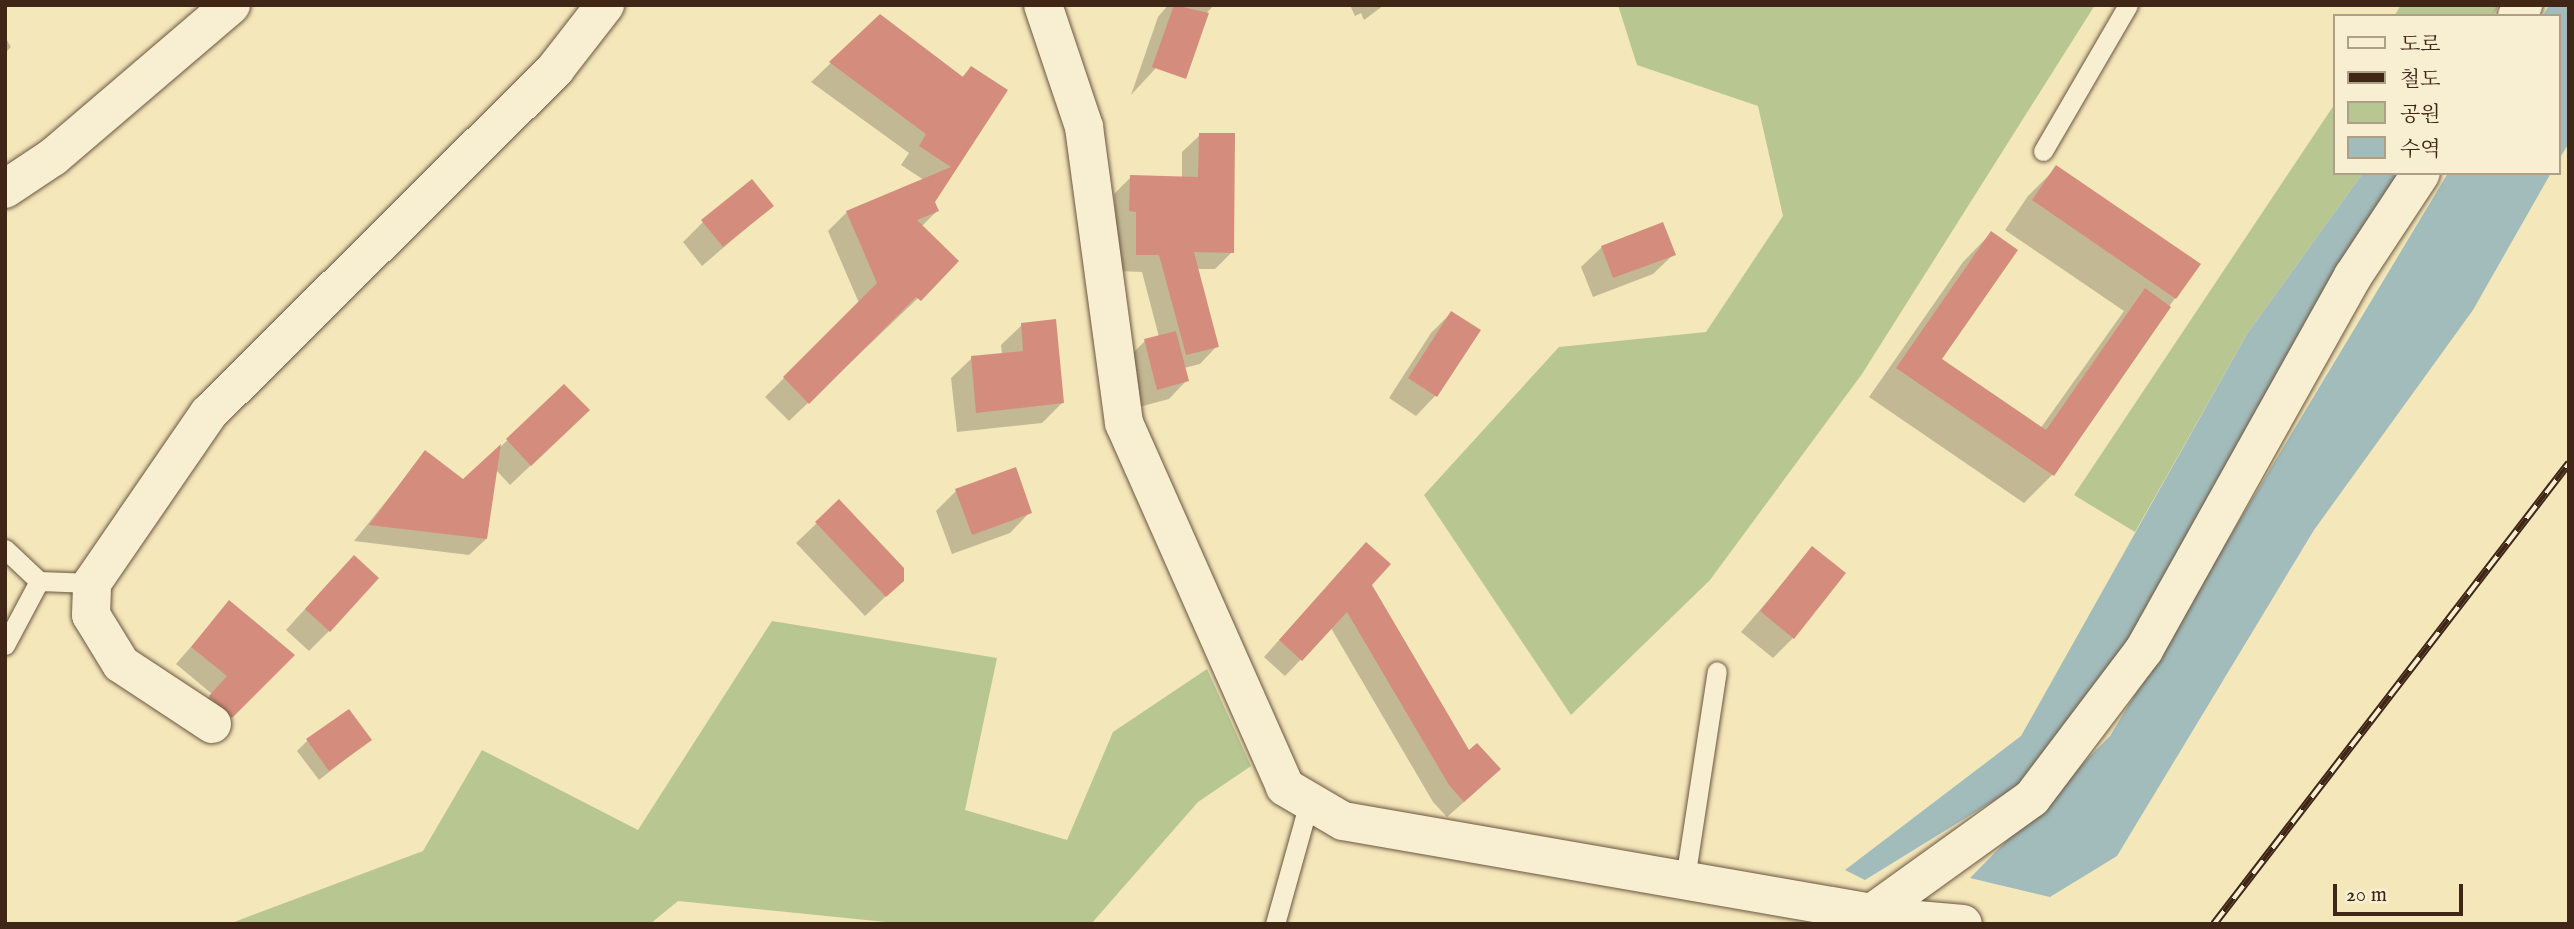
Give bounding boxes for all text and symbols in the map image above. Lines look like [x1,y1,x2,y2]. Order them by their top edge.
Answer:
legend [2332,14,2560,175]
text: 도로 [2400,32,2441,59]
text: 철도 [2400,67,2441,94]
text: 공원 [2400,102,2441,129]
text: 수역 [2400,137,2441,164]
scale bar [2336,870,2466,914]
text: 20 m [2346,882,2387,909]

